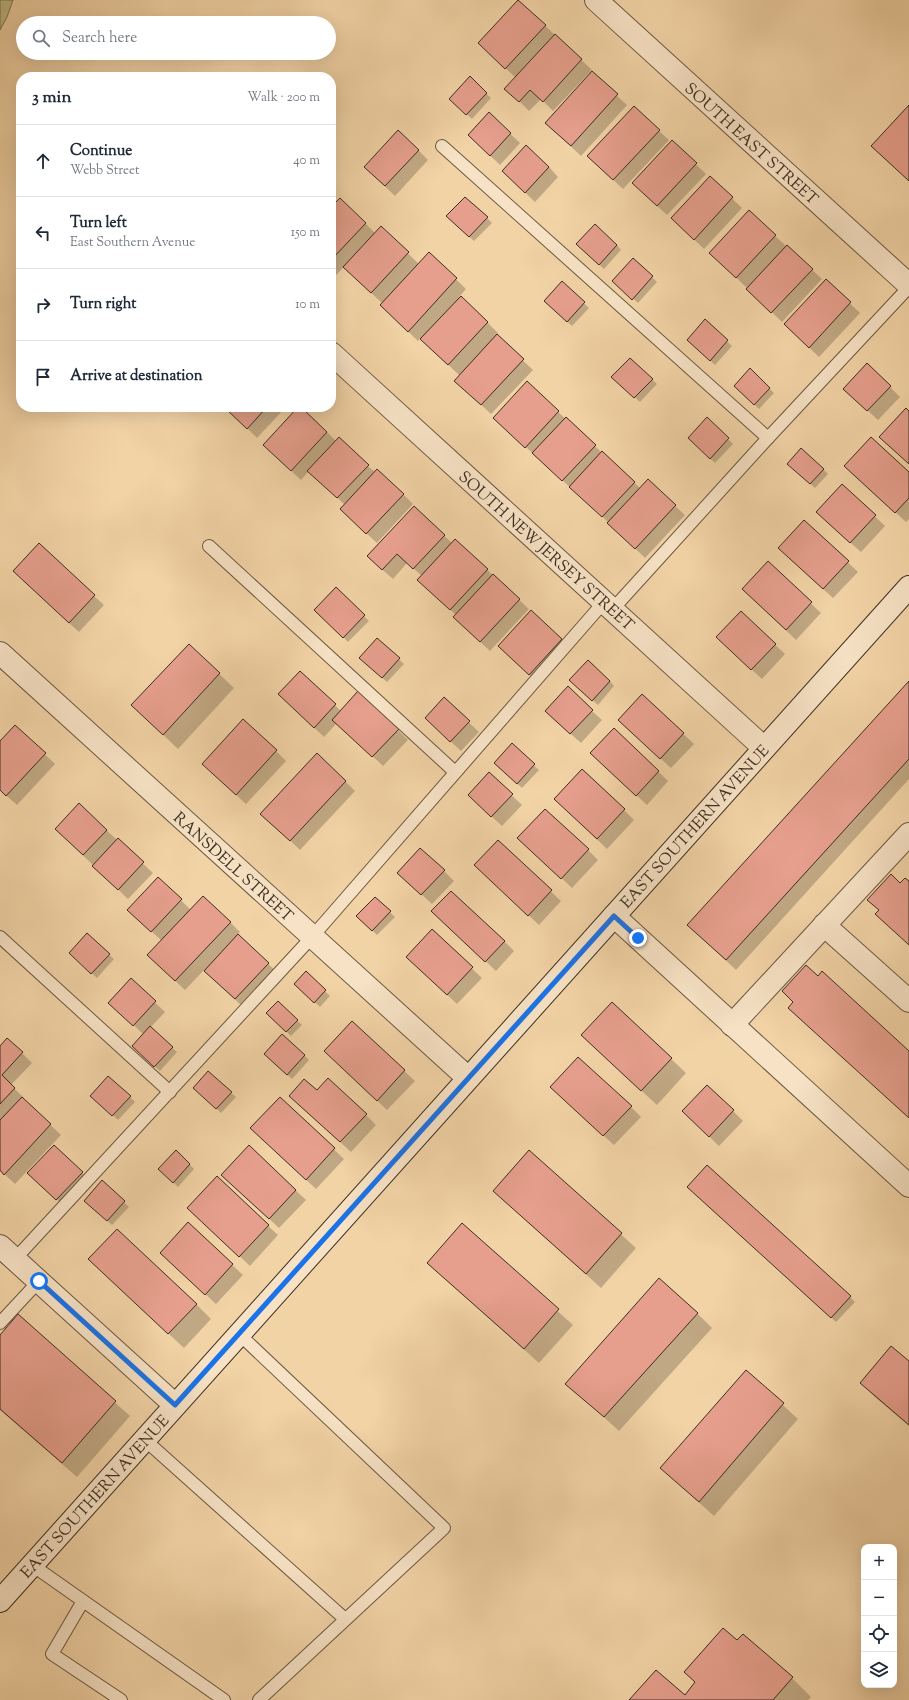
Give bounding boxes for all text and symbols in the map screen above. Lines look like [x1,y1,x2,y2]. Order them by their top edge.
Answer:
search box [16,16,336,60]
icon: search [30,27,52,49]
text: Search here [62,28,137,49]
street label: SOUTH EAST STREET [678,78,822,211]
text: 3 min [32,86,71,110]
text: Walk · 200 m [247,89,320,107]
text: Continue [70,141,132,162]
icon: ahead [32,150,54,172]
text: 40 m [293,152,320,170]
text: Webb Street [70,162,140,180]
text: Turn left [70,213,127,234]
icon: left [32,222,54,244]
text: 150 m [291,224,320,242]
text: East Southern Avenue [70,234,195,252]
icon: right [32,294,54,316]
text: Turn right [70,294,136,315]
text: 10 m [295,296,320,314]
icon: arrive [32,366,54,388]
text: Arrive at destination [70,366,203,387]
street label: SOUTH NEW JERSEY STREET [452,467,638,637]
street label: EAST SOUTHERN AVENUE [616,741,776,914]
street label: RANSDELL STREET [167,808,297,928]
route end [629,929,647,947]
route start [30,1272,48,1290]
street label: EAST SOUTHERN AVENUE [16,1411,176,1584]
map controls [861,1544,897,1688]
button: + [861,1544,897,1580]
button: − [861,1580,897,1616]
button: locate [861,1616,897,1652]
button: layers [861,1652,897,1688]

